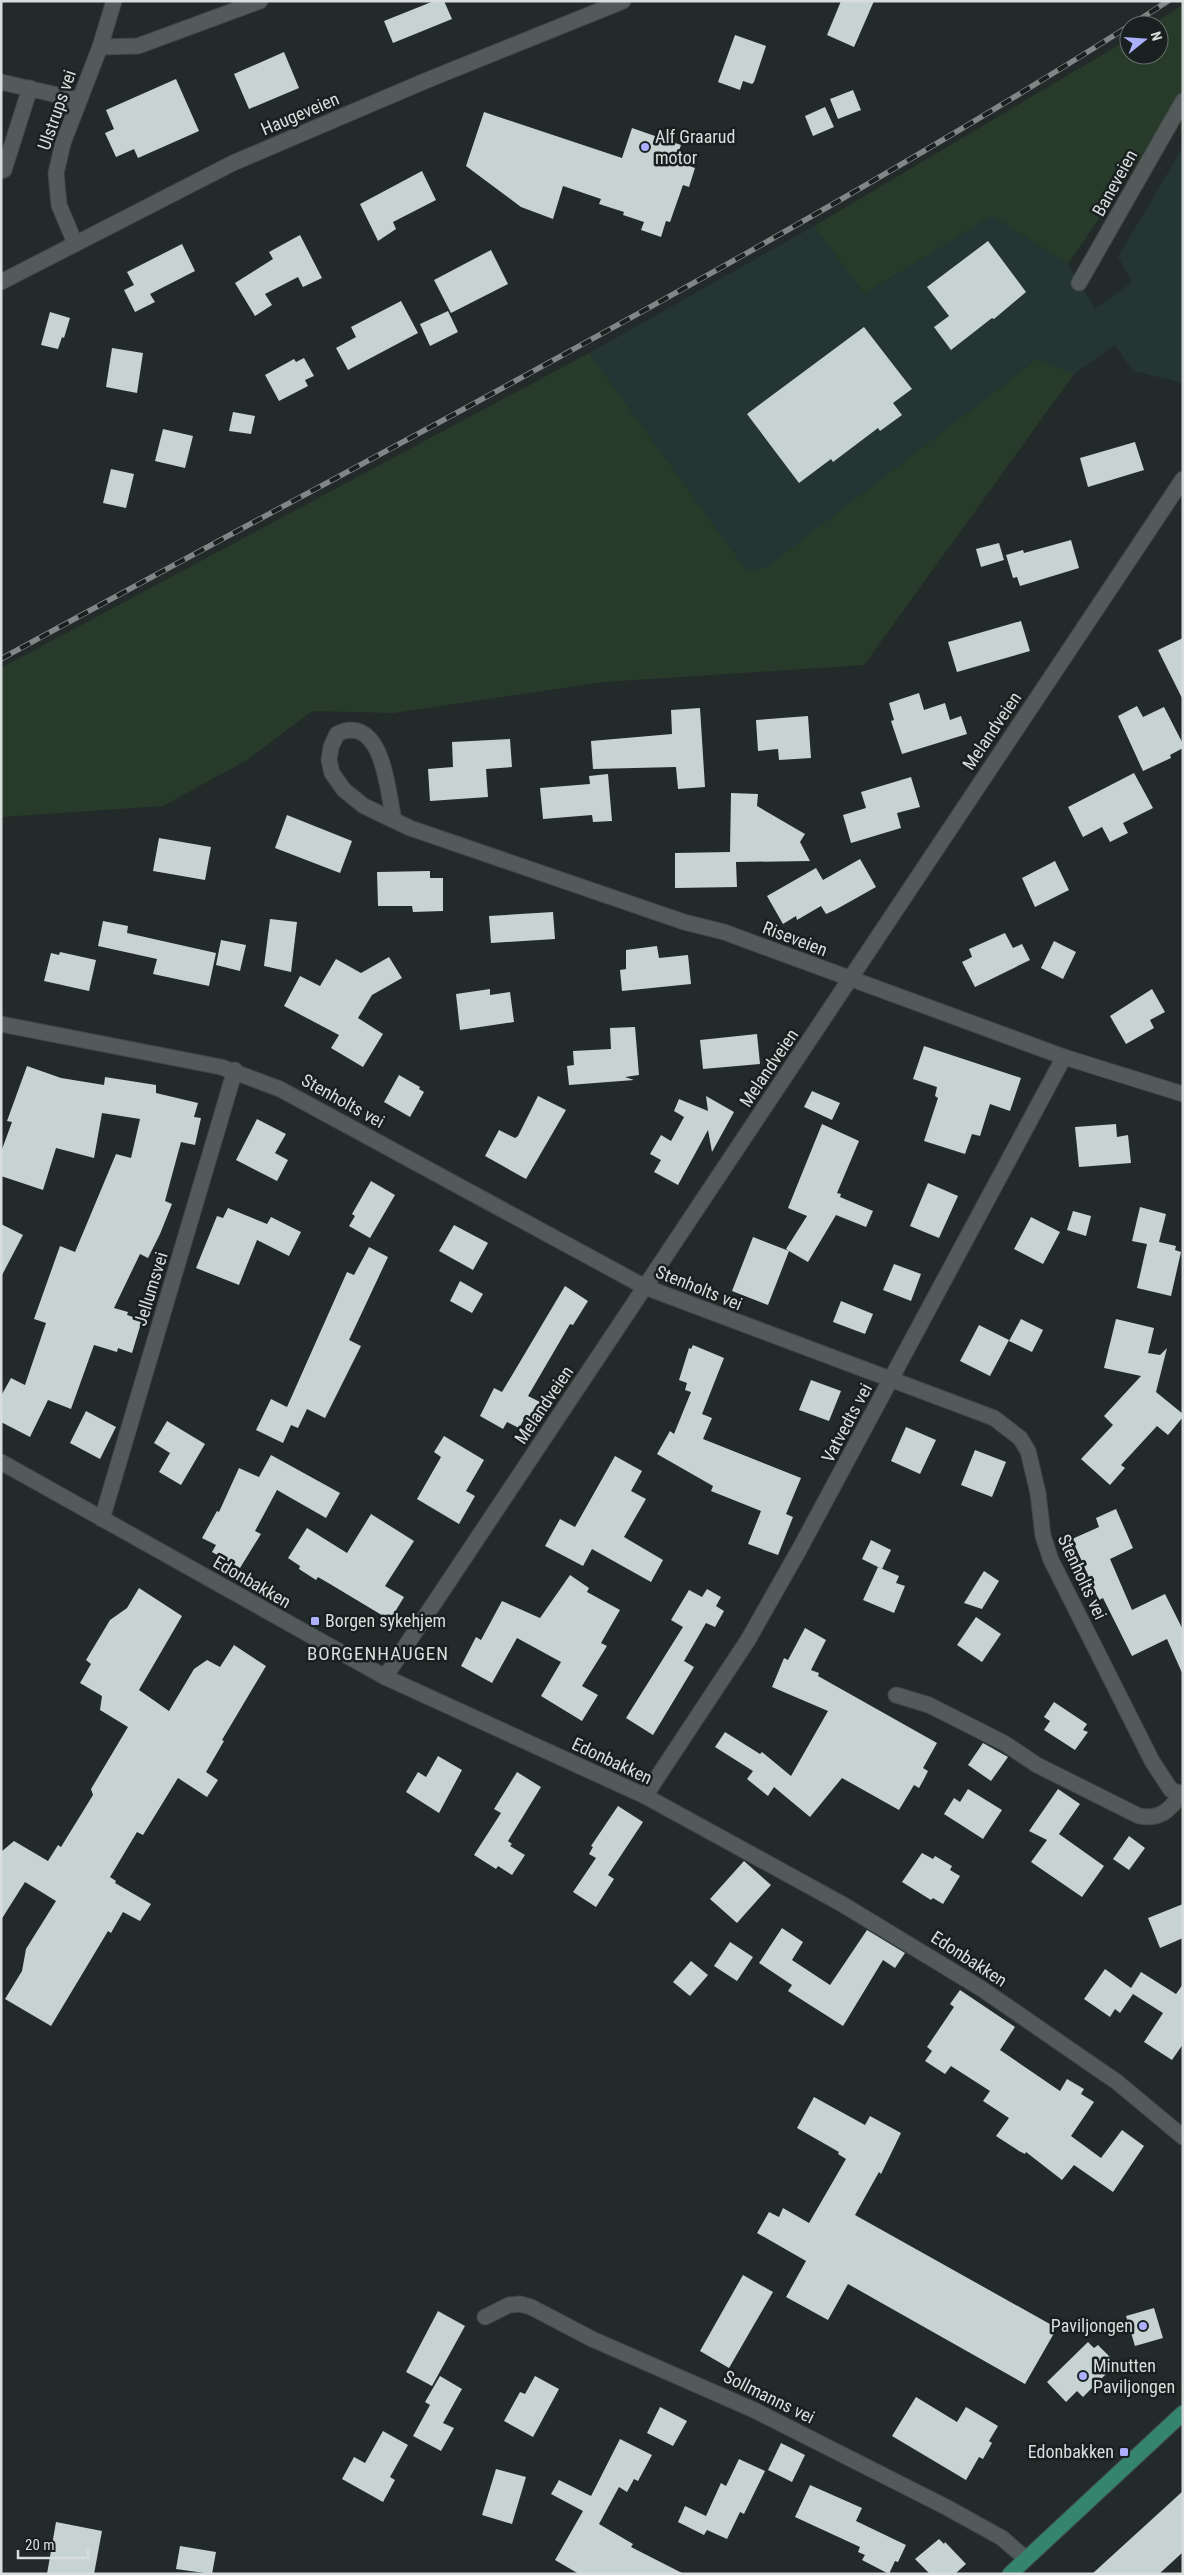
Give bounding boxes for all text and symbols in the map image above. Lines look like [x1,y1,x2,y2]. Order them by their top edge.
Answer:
north arrow [1119,15,1169,65]
text: N [1148,30,1165,43]
street label: Ulstrups vei [33,67,80,153]
street label: Haugeveien [258,88,342,139]
place label: Alf Graarud motor [655,126,735,168]
marker: Alf Graarud motor [639,141,651,153]
street label: Baneveien [1088,146,1141,220]
street label: Melandveien [958,688,1025,774]
street label: Riseveien [760,917,830,960]
street label: Melandveien [735,1025,802,1111]
street label: Stenholts vei [298,1069,388,1132]
street label: Jellumsvei [129,1249,172,1328]
street label: Stenholts vei [653,1261,746,1314]
street label: Melandveien [510,1362,577,1448]
street label: Vatvedts vei [817,1380,876,1466]
street label: Stenholts vei [1054,1531,1111,1623]
street label: Edonbakken [210,1551,295,1612]
place label: Borgen sykehjem [325,1610,446,1631]
marker: Borgen sykehjem [309,1615,321,1627]
district label: BORGENHAUGEN [307,1642,449,1665]
street label: Edonbakken [569,1733,656,1788]
street label: Edonbakken [927,1926,1011,1991]
place label: Paviljongen [1051,2315,1133,2336]
marker: Paviljongen [1137,2320,1149,2332]
place label: Minutten Paviljongen [1093,2355,1175,2397]
street label: Sollmanns vei [720,2365,818,2428]
marker: Minutten Paviljongen [1077,2370,1089,2382]
place label: Edonbakken [1028,2441,1114,2462]
marker: Edonbakken [1118,2446,1130,2458]
scale bar [18,2528,88,2560]
text: 20 m [25,2536,55,2554]

